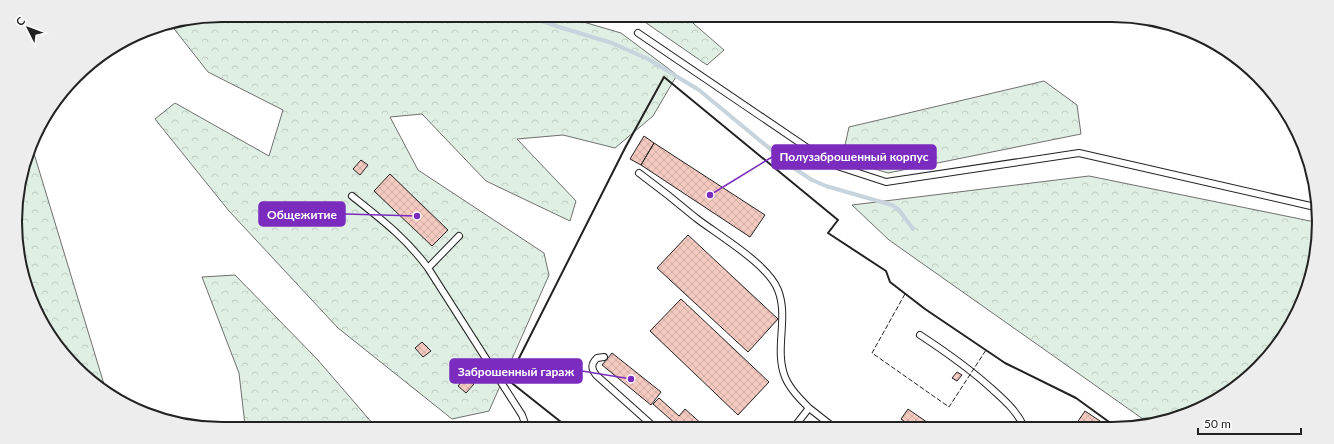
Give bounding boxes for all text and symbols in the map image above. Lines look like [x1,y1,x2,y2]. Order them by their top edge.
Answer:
north arrow [8,8,48,48]
text: С [13,13,28,28]
callout: Полузаброшенный корпус [772,145,936,169]
text: Полузаброшенный корпус [780,149,929,164]
callout: Общежитие [259,202,345,226]
text: Общежитие [267,207,338,222]
callout: Заброшенный гараж [450,359,582,383]
text: Заброшенный гараж [458,364,574,379]
scale bar [1198,410,1301,436]
text: 50 m [1204,416,1231,431]

